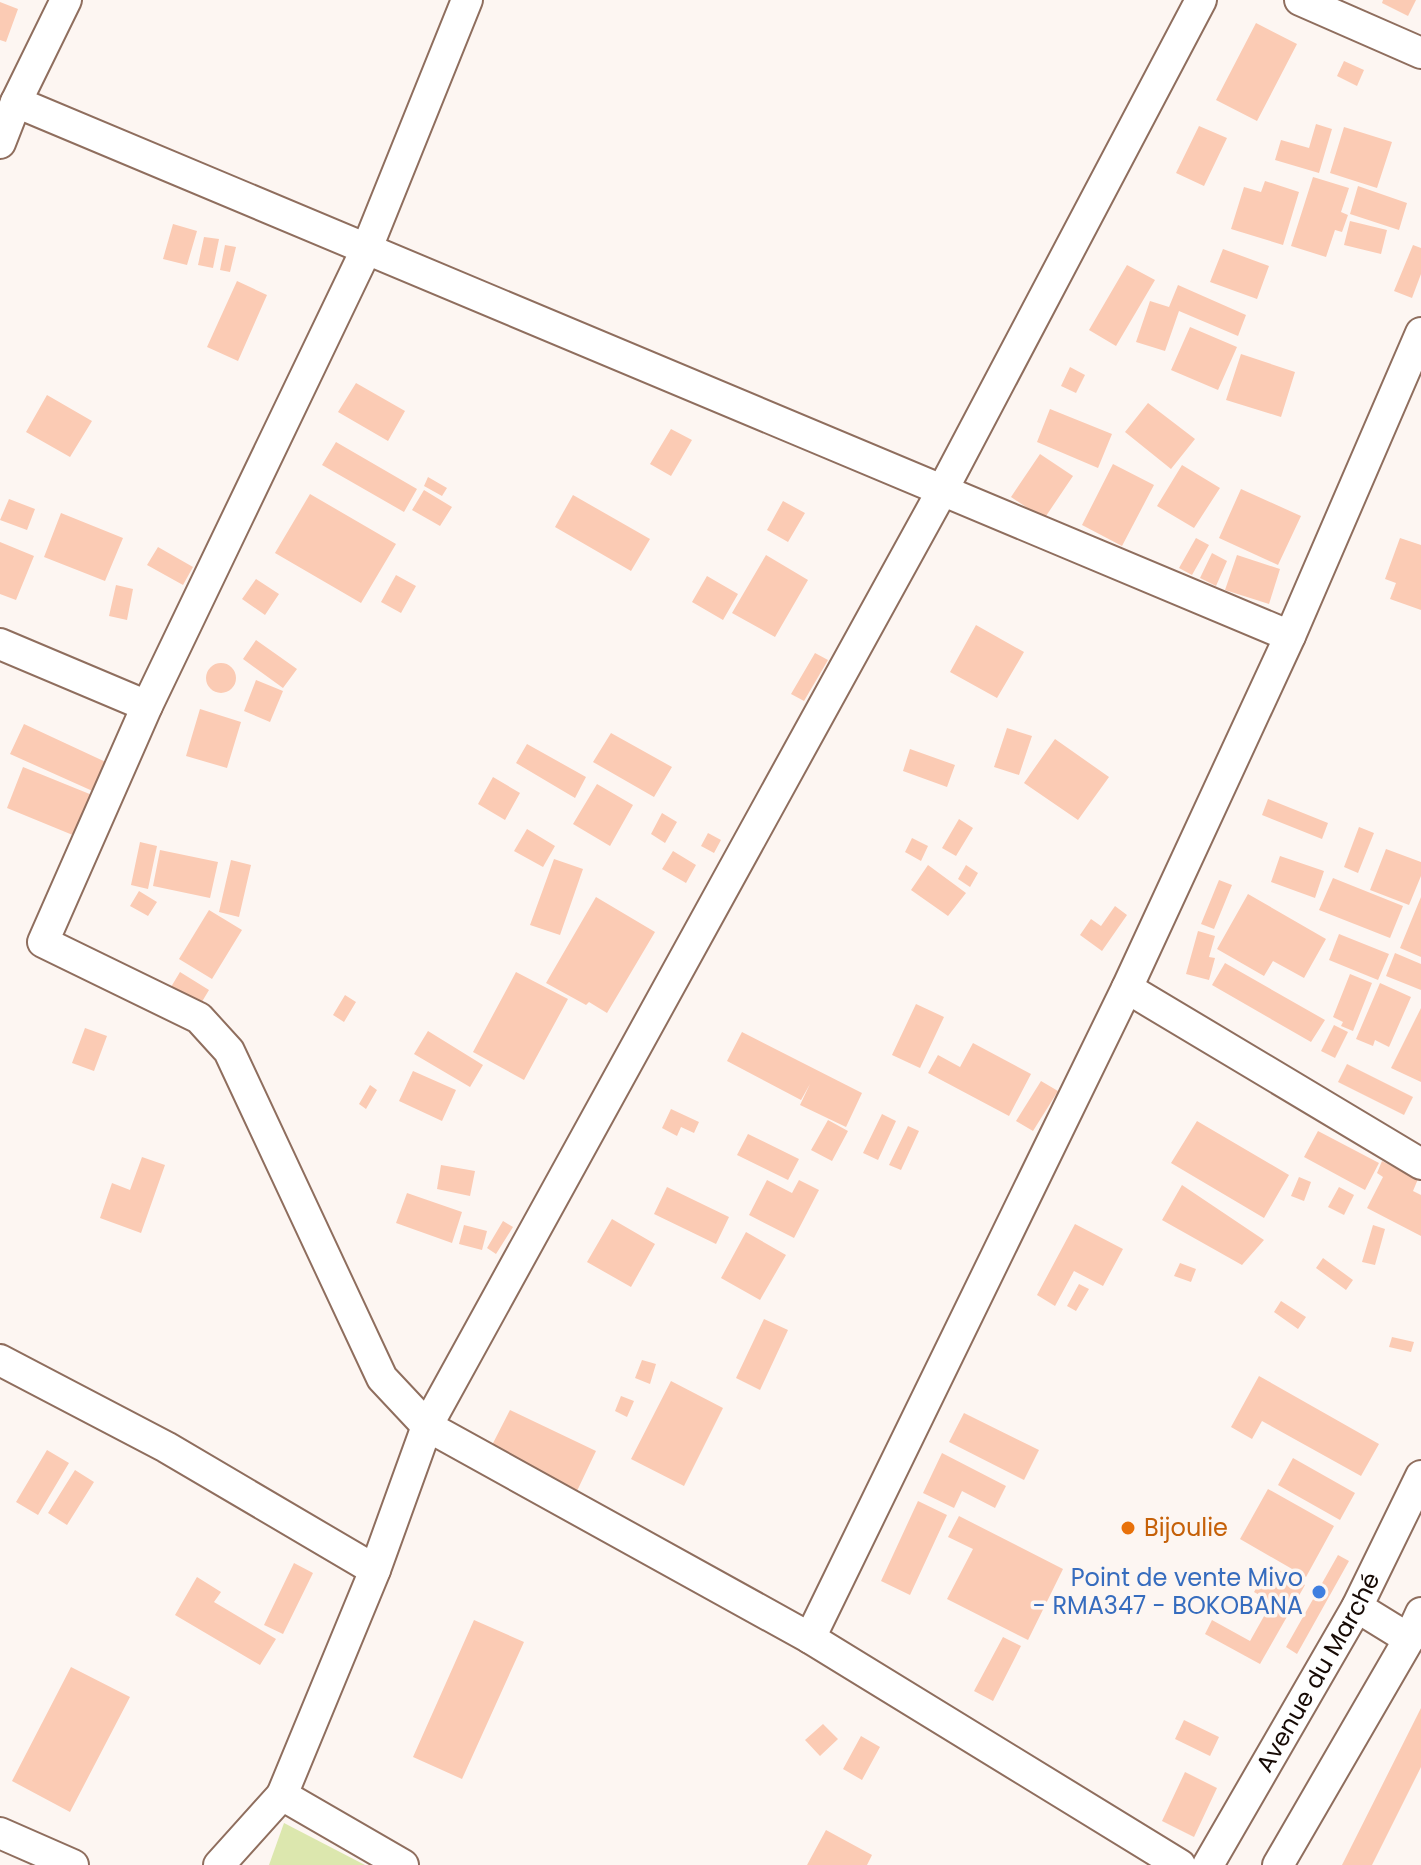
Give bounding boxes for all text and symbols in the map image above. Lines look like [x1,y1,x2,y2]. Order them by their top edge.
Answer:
place label: Bijoulie [1144,1511,1228,1544]
marker: Bijoulie [1119,1519,1137,1537]
place label: Point de vente Mivo - RMA347 - BOKOBANA [1033,1561,1303,1622]
street label: Avenue du Marché [1248,1567,1388,1778]
marker: Point de vente Mivo - RMA347 - BOKOBANA [1310,1583,1328,1601]

